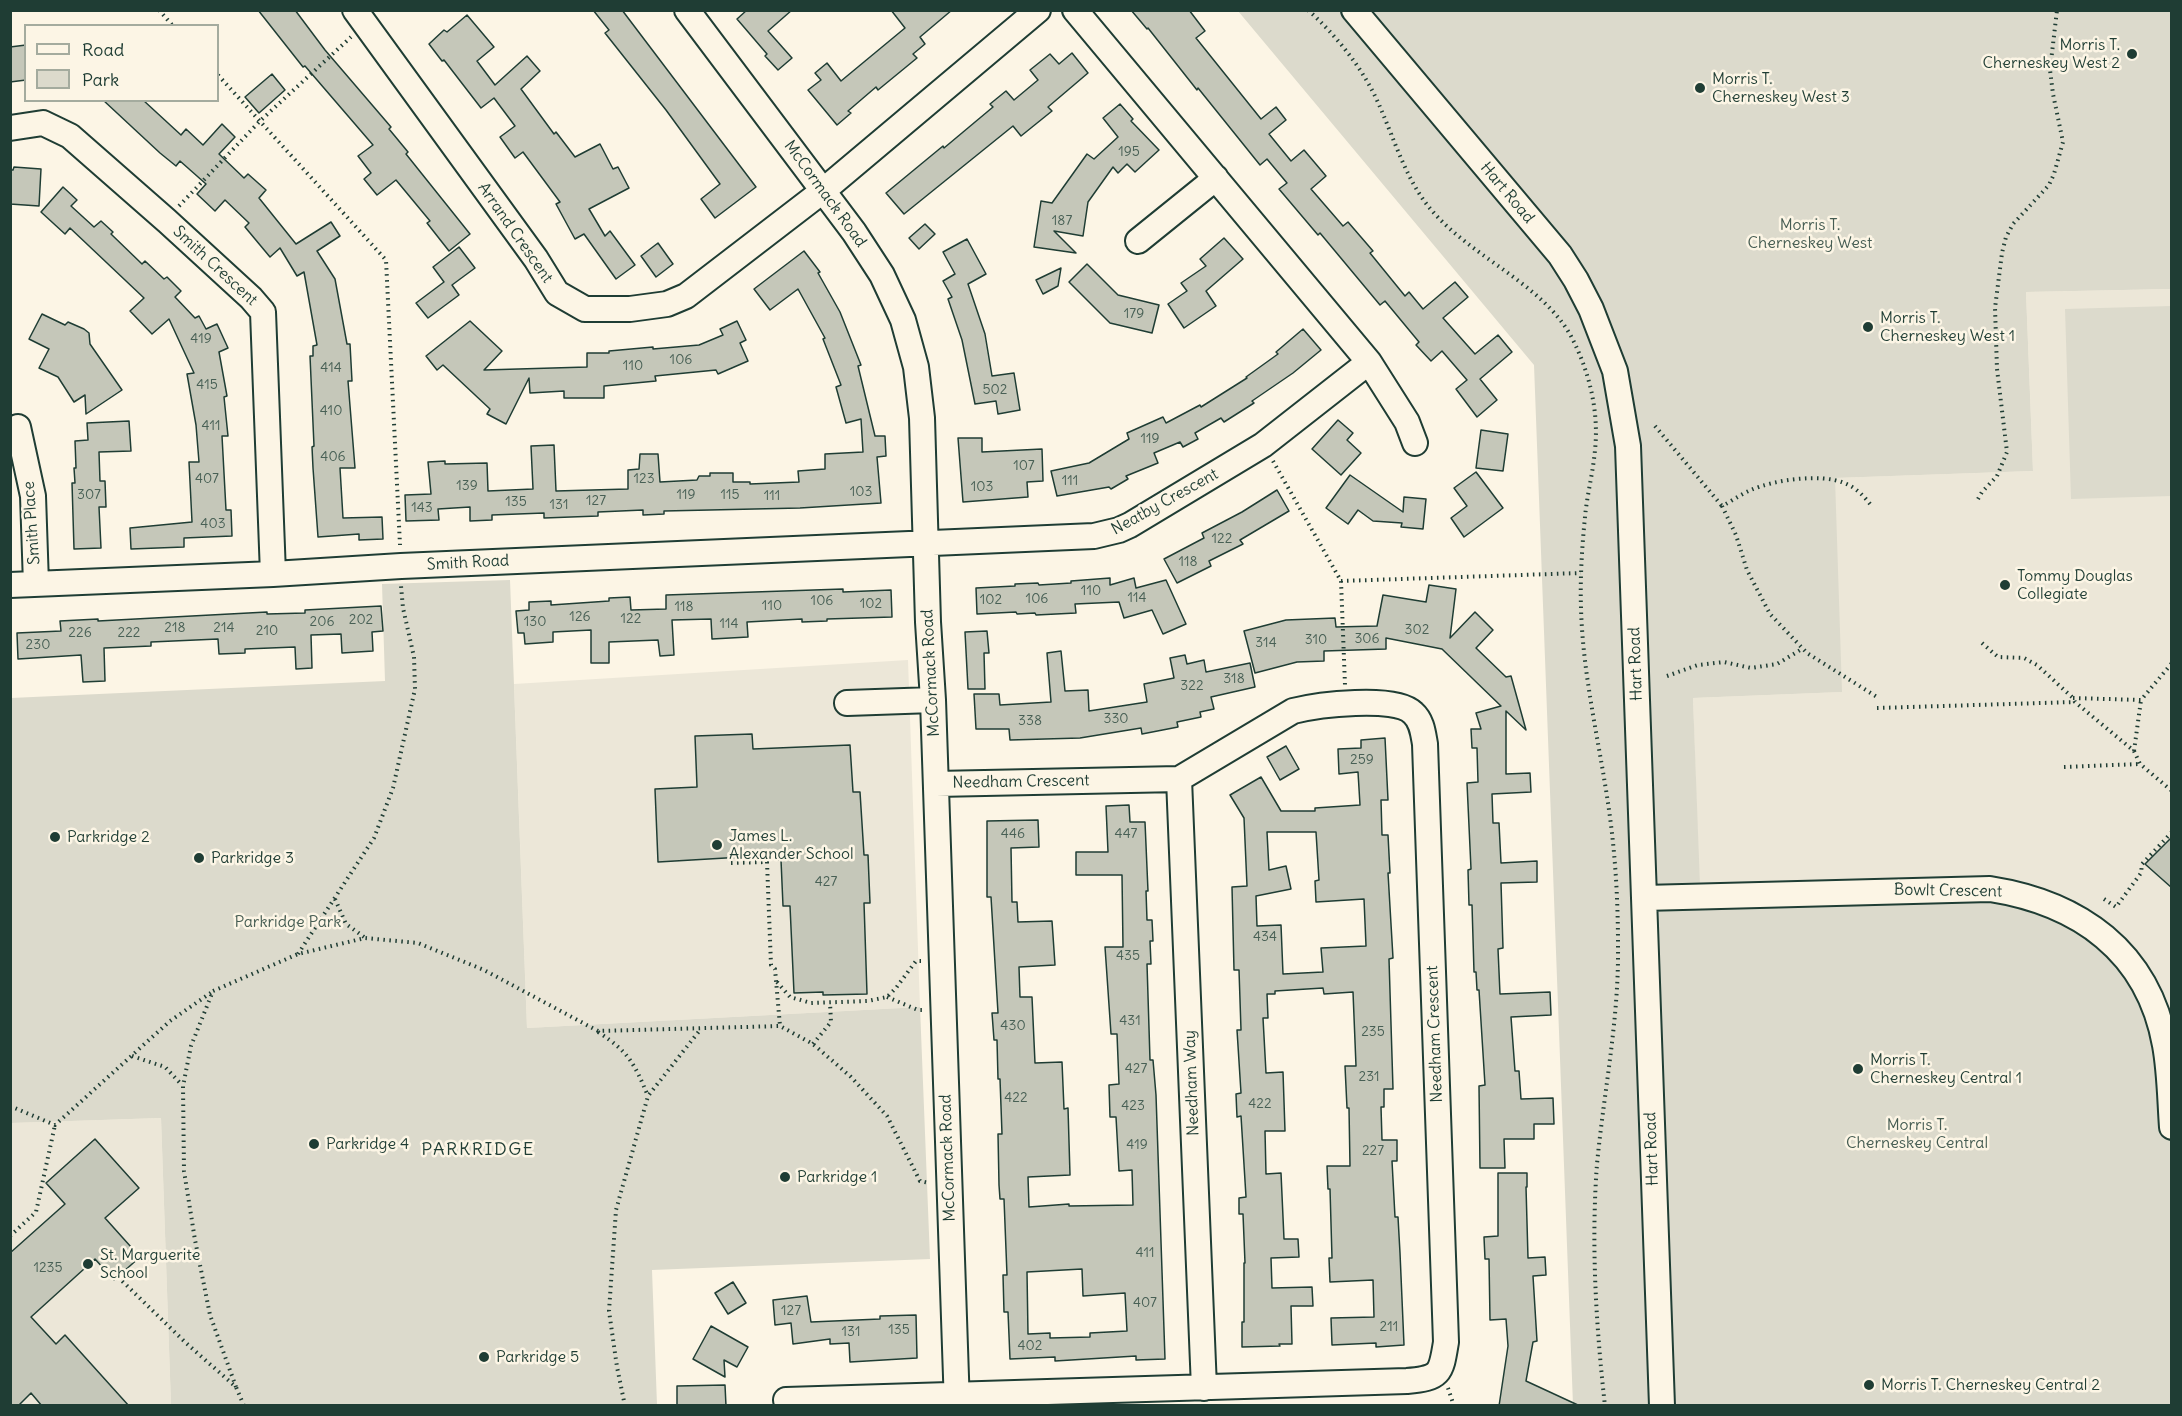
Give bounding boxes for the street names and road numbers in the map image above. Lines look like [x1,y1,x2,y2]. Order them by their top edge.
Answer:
street label: McCormack Road [780,137,870,251]
street label: Hart Road [1476,159,1538,227]
street label: Arrand Crescent [473,179,557,287]
street label: Smith Crescent [169,222,261,310]
street label: Neatby Crescent [1108,465,1222,539]
street label: Smith Place [20,481,44,565]
street label: Smith Road [426,551,510,575]
street label: McCormack Road [918,609,944,737]
street label: Hart Road [1625,627,1647,701]
street label: Needham Crescent [952,771,1090,793]
street label: Bowlt Crescent [1894,880,2002,902]
street label: Needham Crescent [1423,965,1447,1103]
street label: Needham Way [1181,1030,1203,1136]
street label: McCormack Road [936,1094,960,1222]
street label: Hart Road [1641,1112,1663,1186]

